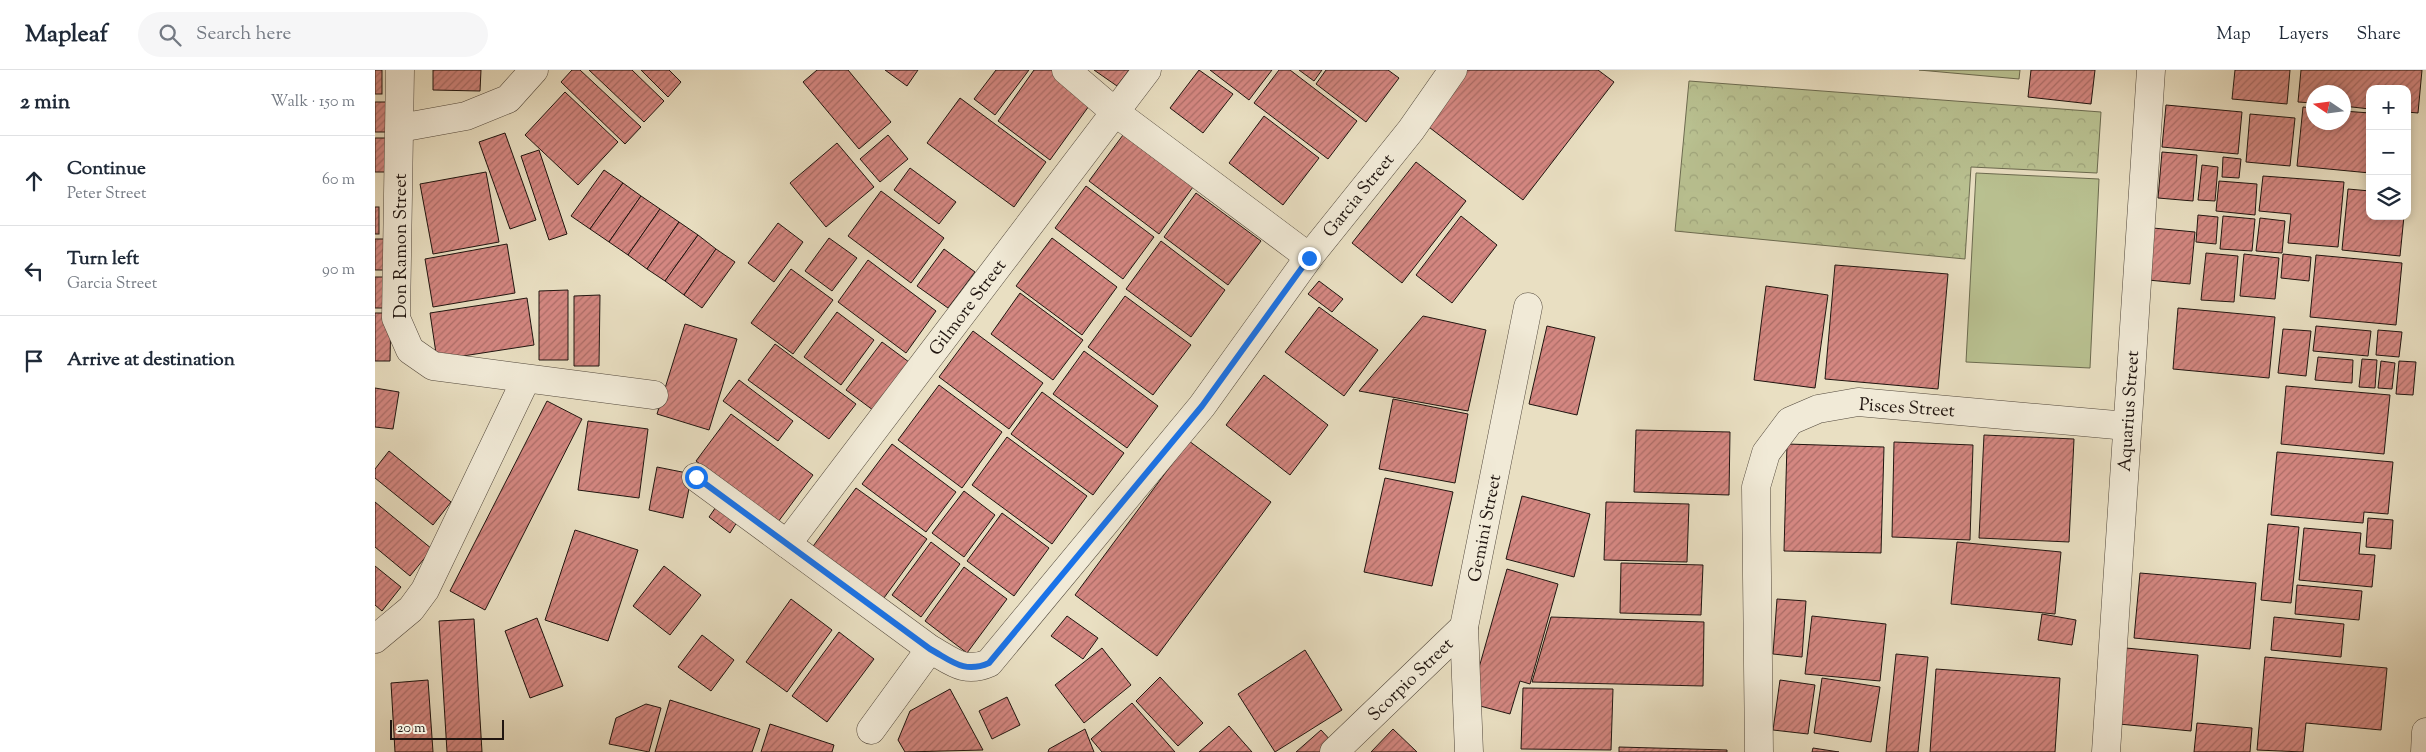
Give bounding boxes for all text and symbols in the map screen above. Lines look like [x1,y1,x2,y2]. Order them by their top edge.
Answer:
search box [138,12,488,57]
text: Mapleaf [25,18,108,52]
icon: search [156,21,184,49]
text: Search here [196,21,291,48]
text: Map [2216,22,2251,48]
text: Layers [2279,22,2329,48]
text: Share [2357,22,2401,48]
north arrow [2306,85,2351,130]
map controls [2366,85,2411,220]
button: + [2366,85,2411,130]
text: 2 min [20,88,70,118]
text: Walk · 150 m [271,91,355,114]
button: − [2366,130,2411,175]
street label: Garcia Street [1318,149,1402,244]
text: Continue [67,156,146,183]
icon: ahead [20,167,48,195]
text: 60 m [322,169,355,192]
street label: Don Ramon Street [389,173,415,319]
button: layers [2366,175,2411,220]
text: Peter Street [67,183,146,206]
text: Turn left [67,246,139,273]
route end [1298,247,1321,270]
street label: Gilmore Street [924,255,1014,362]
icon: left [20,257,48,285]
text: 90 m [322,259,355,282]
text: Garcia Street [67,273,157,296]
icon: arrive [20,347,48,375]
text: Arrive at destination [67,347,235,374]
street label: Aquarius Street [2113,350,2147,473]
street label: Pisces Street [1858,393,1956,425]
route start [685,466,708,489]
street label: Gemini Street [1463,472,1509,584]
street label: Scorpio Street [1363,633,1460,728]
scale bar [390,717,504,740]
text: 20 m [397,719,426,739]

